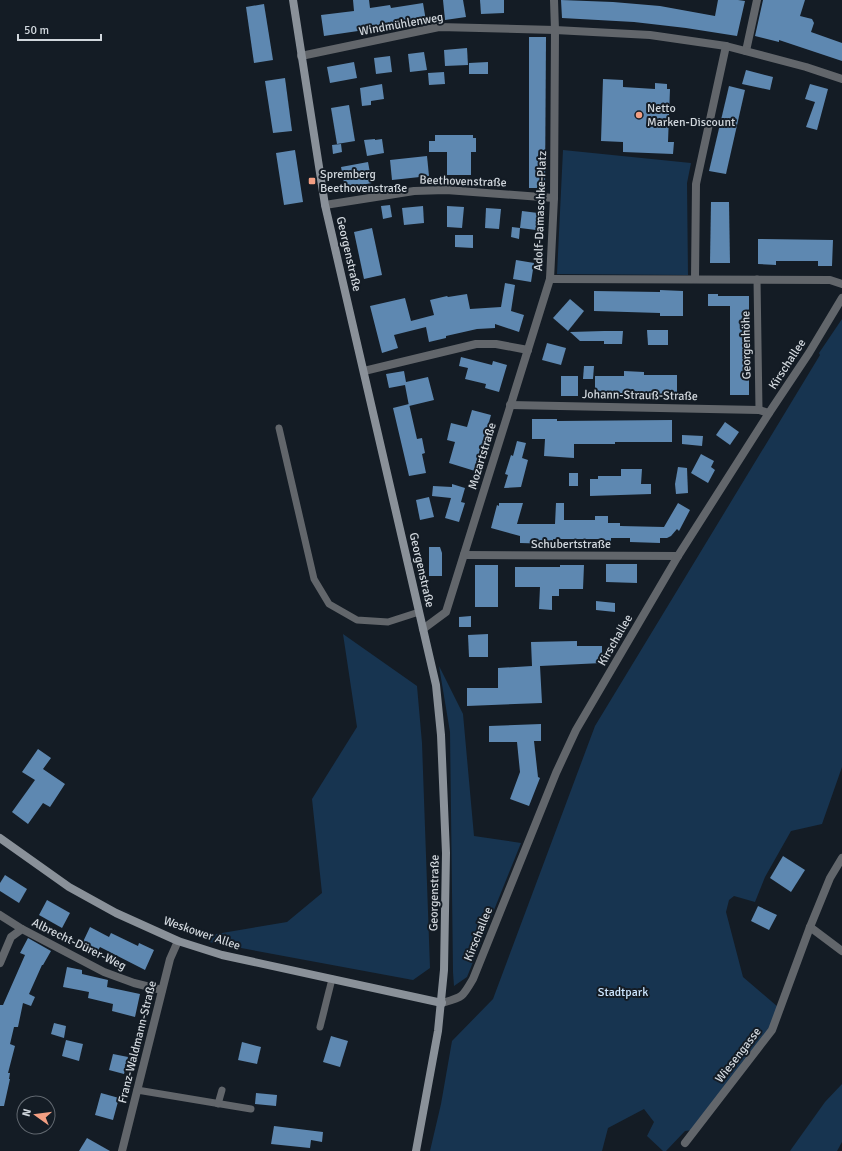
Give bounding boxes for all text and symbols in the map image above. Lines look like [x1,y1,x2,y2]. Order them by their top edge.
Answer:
street label: Windmühlenweg [358,10,445,39]
scale bar [18,16,101,42]
text: 50 m [24,23,49,38]
place label: Netto Marken-Discount [647,101,735,130]
marker: Netto Marken-Discount [634,110,644,120]
street label: Adolf-Damaschke-Platz [531,151,550,271]
place label: Spremberg Beethovenstraße [320,167,407,196]
street label: Beethovenstraße [419,172,507,191]
marker: Spremberg Beethovenstraße [307,176,317,186]
street label: Georgenstraße [333,215,364,293]
street label: Georgenhöhe [738,311,755,379]
street label: Kirschallee [766,336,809,392]
street label: Johann-Strauß-Straße [582,387,698,404]
street label: Mozartstraße [465,421,500,492]
street label: Georgenstraße [406,531,437,609]
street label: Schubertstraße [531,537,611,552]
street label: Kirschallee [595,612,636,669]
street label: Georgenstraße [426,855,443,931]
street label: Kirschallee [461,905,496,963]
street label: Weskower Allee [161,913,242,954]
street label: Albrecht-Dürer-Weg [29,915,128,974]
street label: Franz-Waldmann-Straße [115,979,160,1105]
park label: Stadtpark [598,985,648,1000]
street label: Wiesengasse [712,1025,765,1086]
north arrow [16,1095,56,1135]
text: N [20,1107,34,1118]

